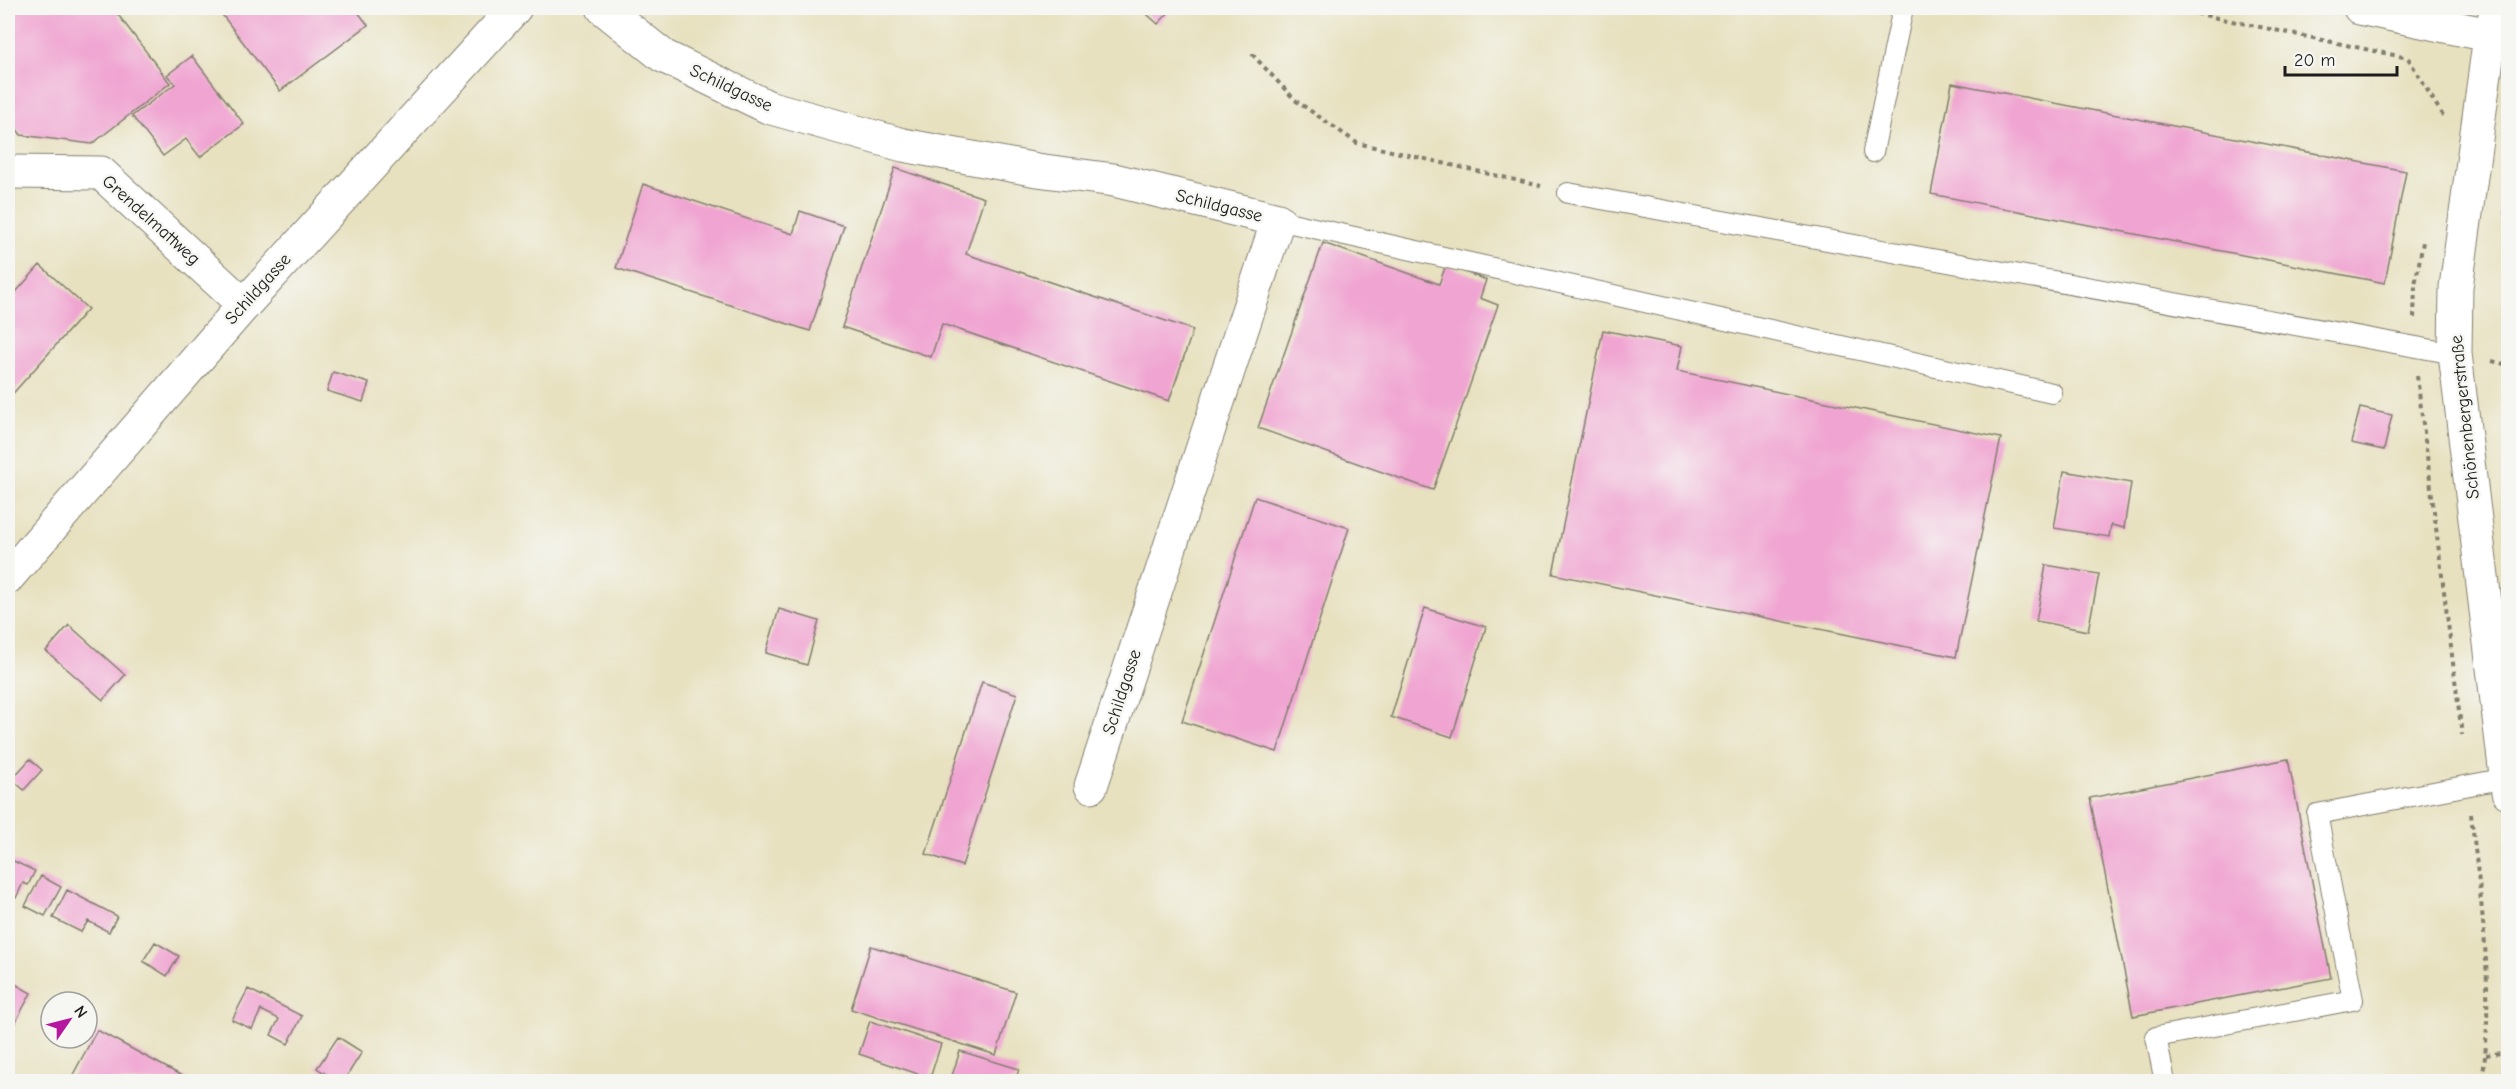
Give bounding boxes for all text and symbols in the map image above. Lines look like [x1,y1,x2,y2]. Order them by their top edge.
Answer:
scale bar [2285,39,2398,77]
text: 20 m [2294,50,2335,71]
street label: Schildgasse [686,60,776,116]
street label: Grendelmattweg [98,170,204,270]
street label: Schildgasse [1173,185,1265,227]
street label: Schildgasse [221,249,295,329]
street label: Schönenbergerstraße [2446,334,2484,500]
street label: Schildgasse [1098,647,1146,737]
north arrow [39,990,99,1050]
text: N [70,1003,91,1021]

